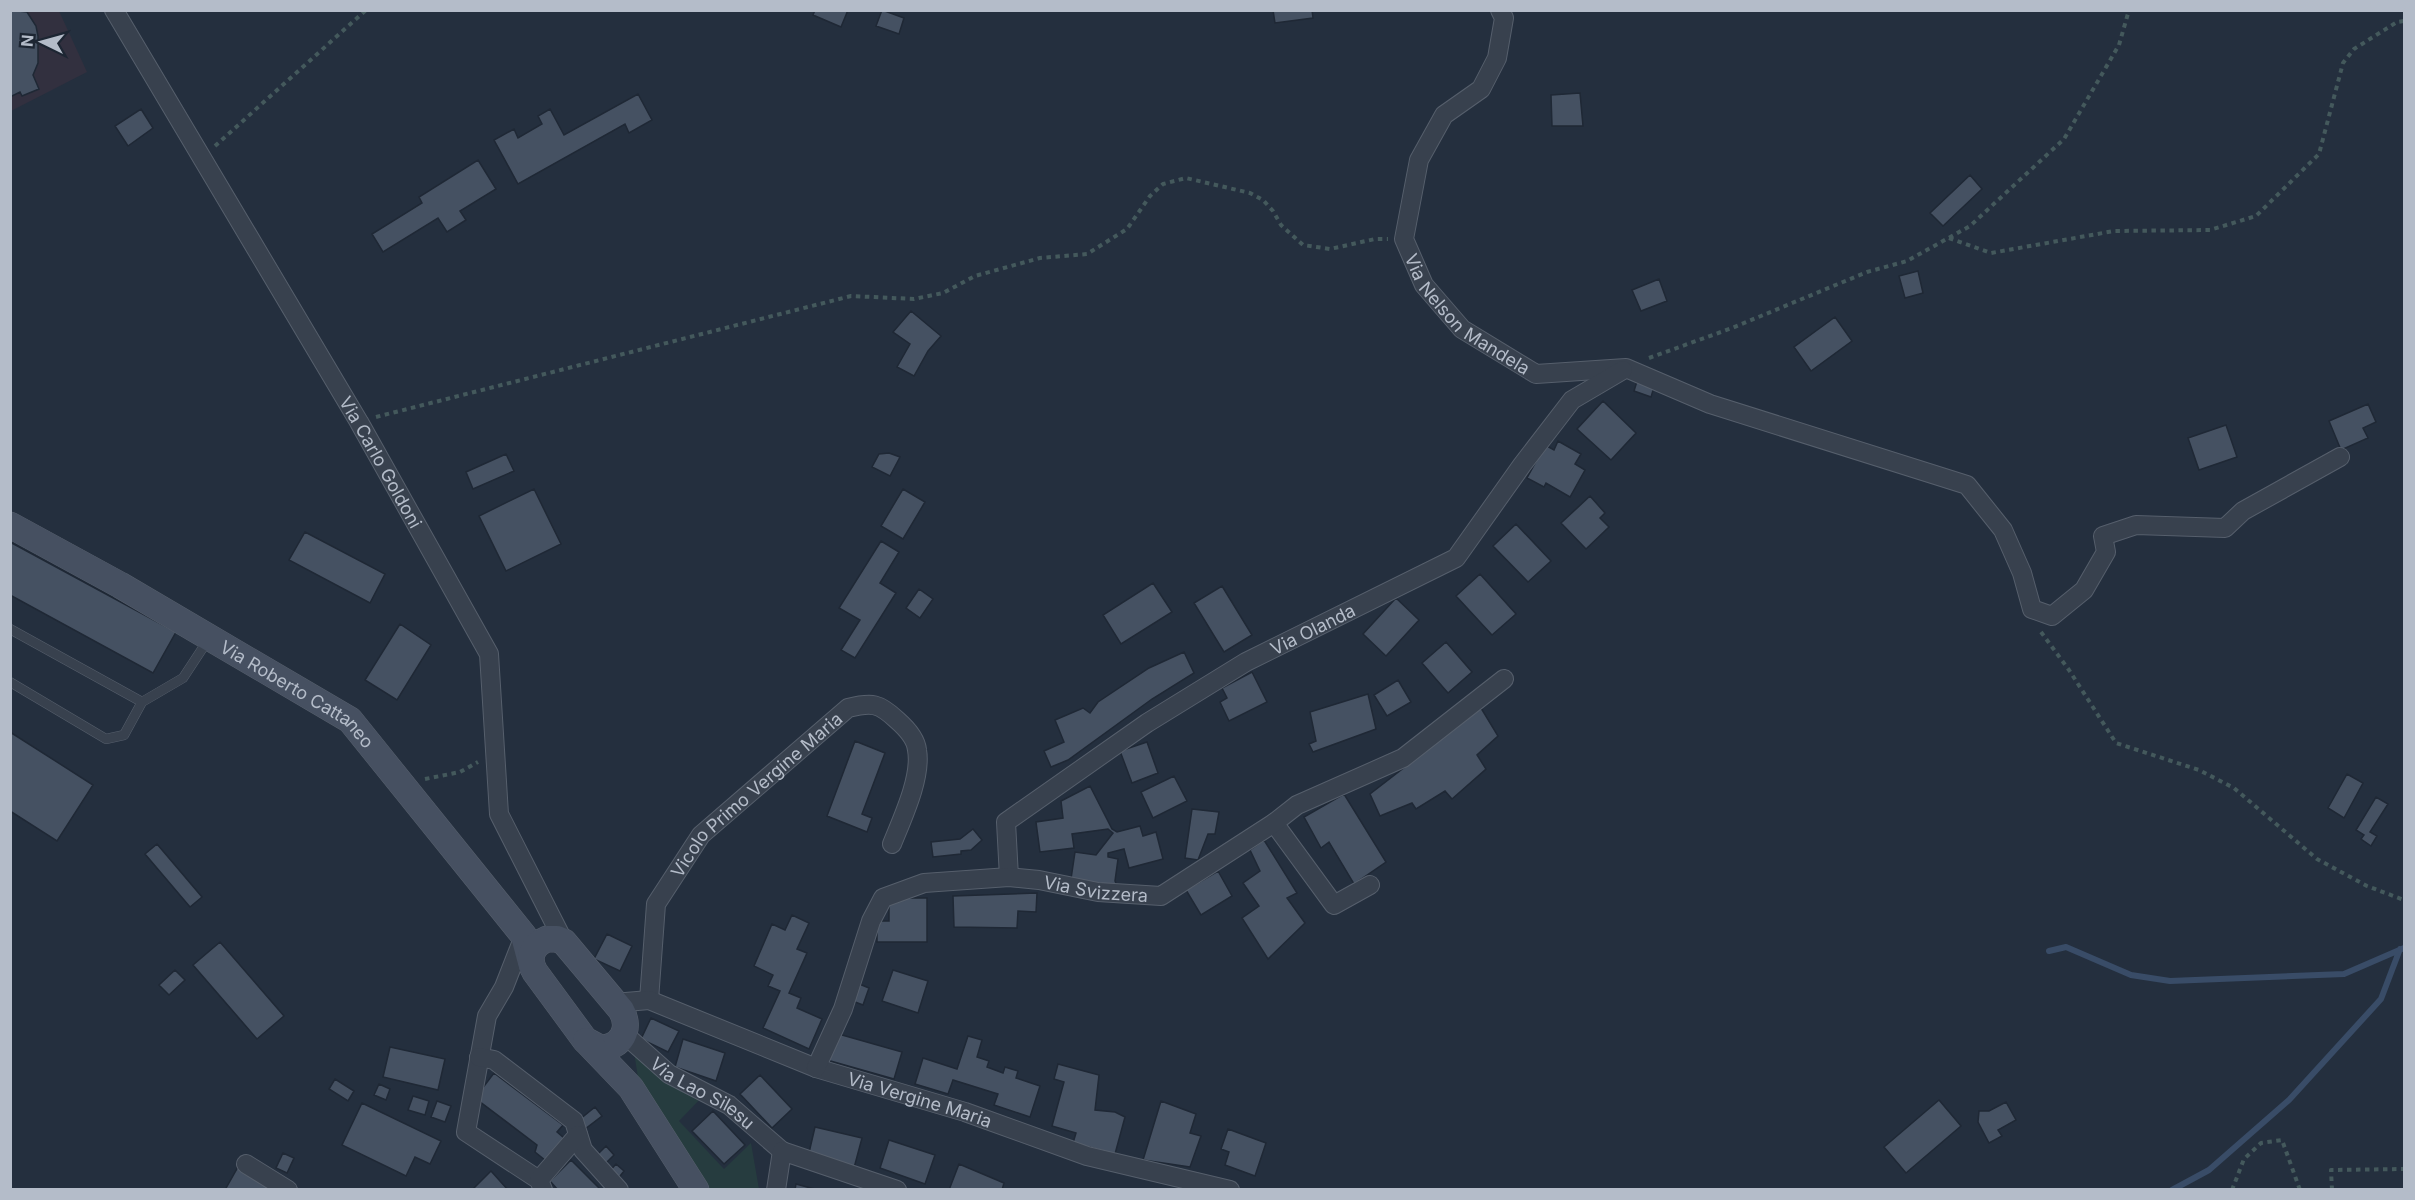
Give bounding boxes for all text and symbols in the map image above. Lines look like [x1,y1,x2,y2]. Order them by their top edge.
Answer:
north arrow [12,12,72,72]
text: N [17,34,38,48]
street label: Via Nelson Mandela [1401,250,1534,378]
street label: Via Carlo Goldoni [336,392,427,531]
street label: Via Olanda [1267,599,1358,659]
street label: Via Roberto Cattaneo [217,636,379,752]
street label: Vicolo Primo Vergine Maria [666,708,846,881]
street label: Via Svizzera [1042,871,1149,906]
street label: Via Lao Silesu [647,1052,759,1133]
street label: Via Vergine Maria [845,1067,995,1131]

